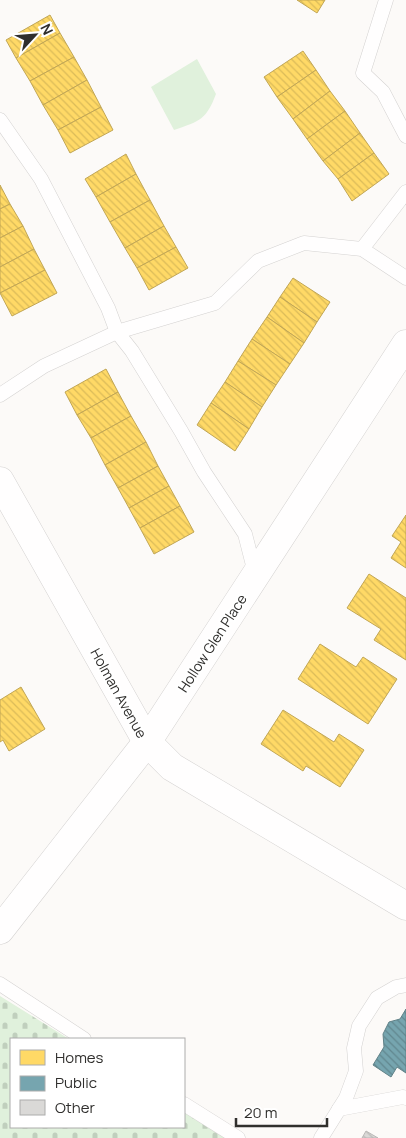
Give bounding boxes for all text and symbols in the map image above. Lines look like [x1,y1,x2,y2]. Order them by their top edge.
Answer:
north arrow [10,10,60,60]
text: N [36,20,58,38]
street label: Hollow Glen Place [173,590,251,696]
street label: Holman Avenue [86,645,152,741]
legend [10,1038,185,1128]
text: Homes [55,1047,104,1068]
text: Public [55,1072,97,1093]
scale bar [236,1096,327,1128]
text: Other [55,1097,96,1118]
text: 20 m [244,1102,277,1123]

